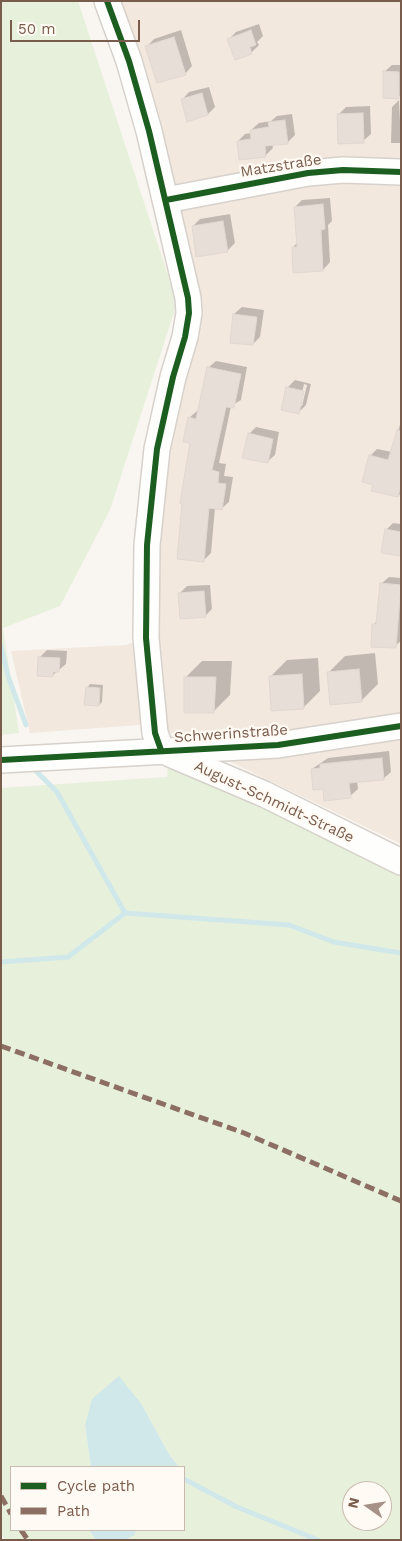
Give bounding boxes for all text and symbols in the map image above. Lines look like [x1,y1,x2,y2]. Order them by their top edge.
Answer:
scale bar [12,10,142,42]
text: 50 m [18,20,55,38]
street label: Matzstraße [239,151,323,181]
street label: Schwerinstraße [173,721,289,747]
street label: August-Schmidt-Straße [191,757,357,847]
legend [10,1466,185,1531]
text: Cycle path [57,1477,135,1495]
north arrow [342,1481,392,1531]
text: N [344,1496,362,1510]
text: Path [57,1502,90,1520]

